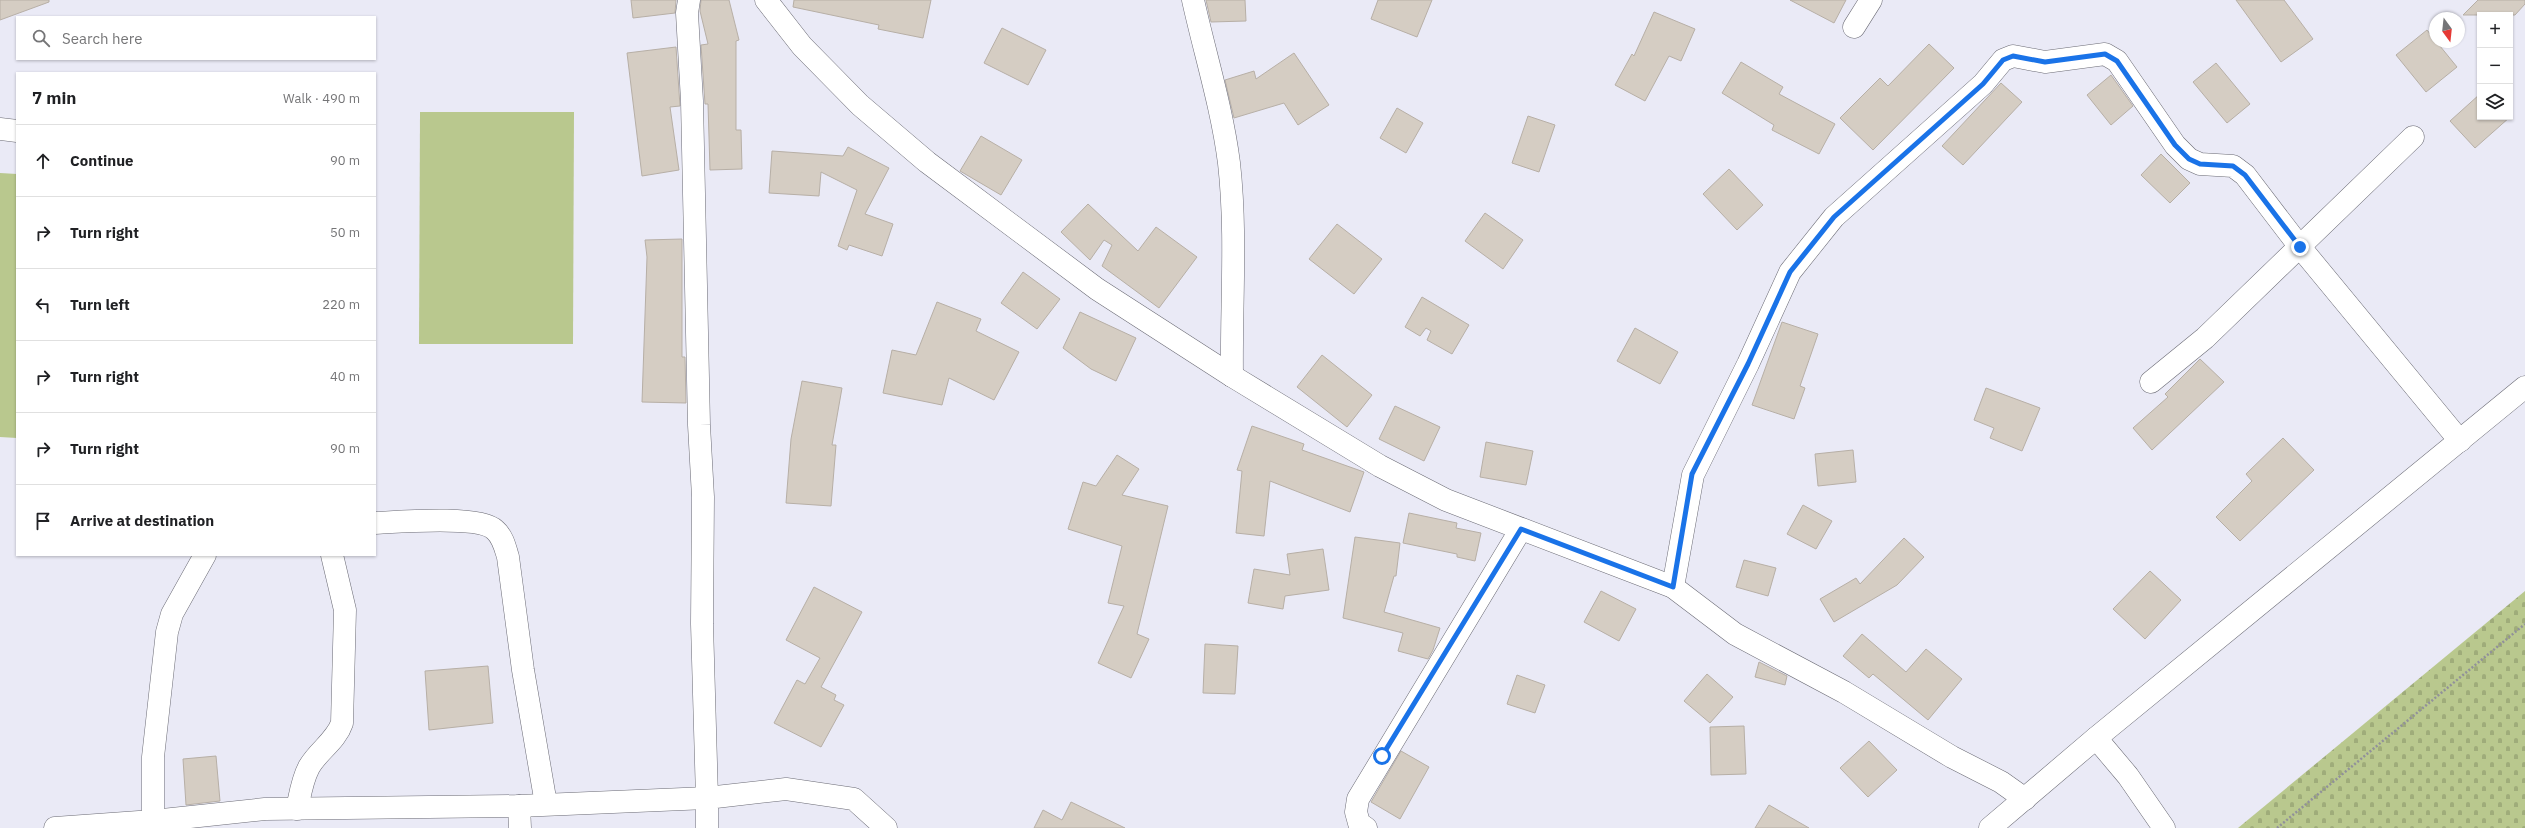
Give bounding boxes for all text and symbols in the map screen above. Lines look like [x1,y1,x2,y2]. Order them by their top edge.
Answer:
north arrow [2429,12,2465,48]
map controls [2477,12,2513,120]
button: + [2477,12,2513,48]
search box [16,16,376,60]
icon: search [30,27,52,49]
text: Search here [62,29,142,48]
button: − [2477,48,2513,84]
button: layers [2477,84,2513,120]
text: 7 min [32,87,76,109]
text: Walk · 490 m [283,90,360,107]
icon: ahead [32,150,54,172]
text: Continue [70,151,134,170]
text: 90 m [330,152,360,169]
icon: right [32,222,54,244]
text: Turn right [70,223,139,242]
text: 50 m [330,224,360,241]
route end [2291,238,2309,256]
icon: left [32,294,54,316]
text: Turn left [70,295,130,314]
text: 220 m [322,296,360,313]
icon: right [32,366,54,388]
text: Turn right [70,367,139,386]
text: 40 m [330,368,360,385]
icon: right [32,438,54,460]
text: Turn right [70,439,139,458]
text: 90 m [330,440,360,457]
icon: arrive [32,510,54,532]
text: Arrive at destination [70,511,214,530]
route start [1373,747,1391,765]

